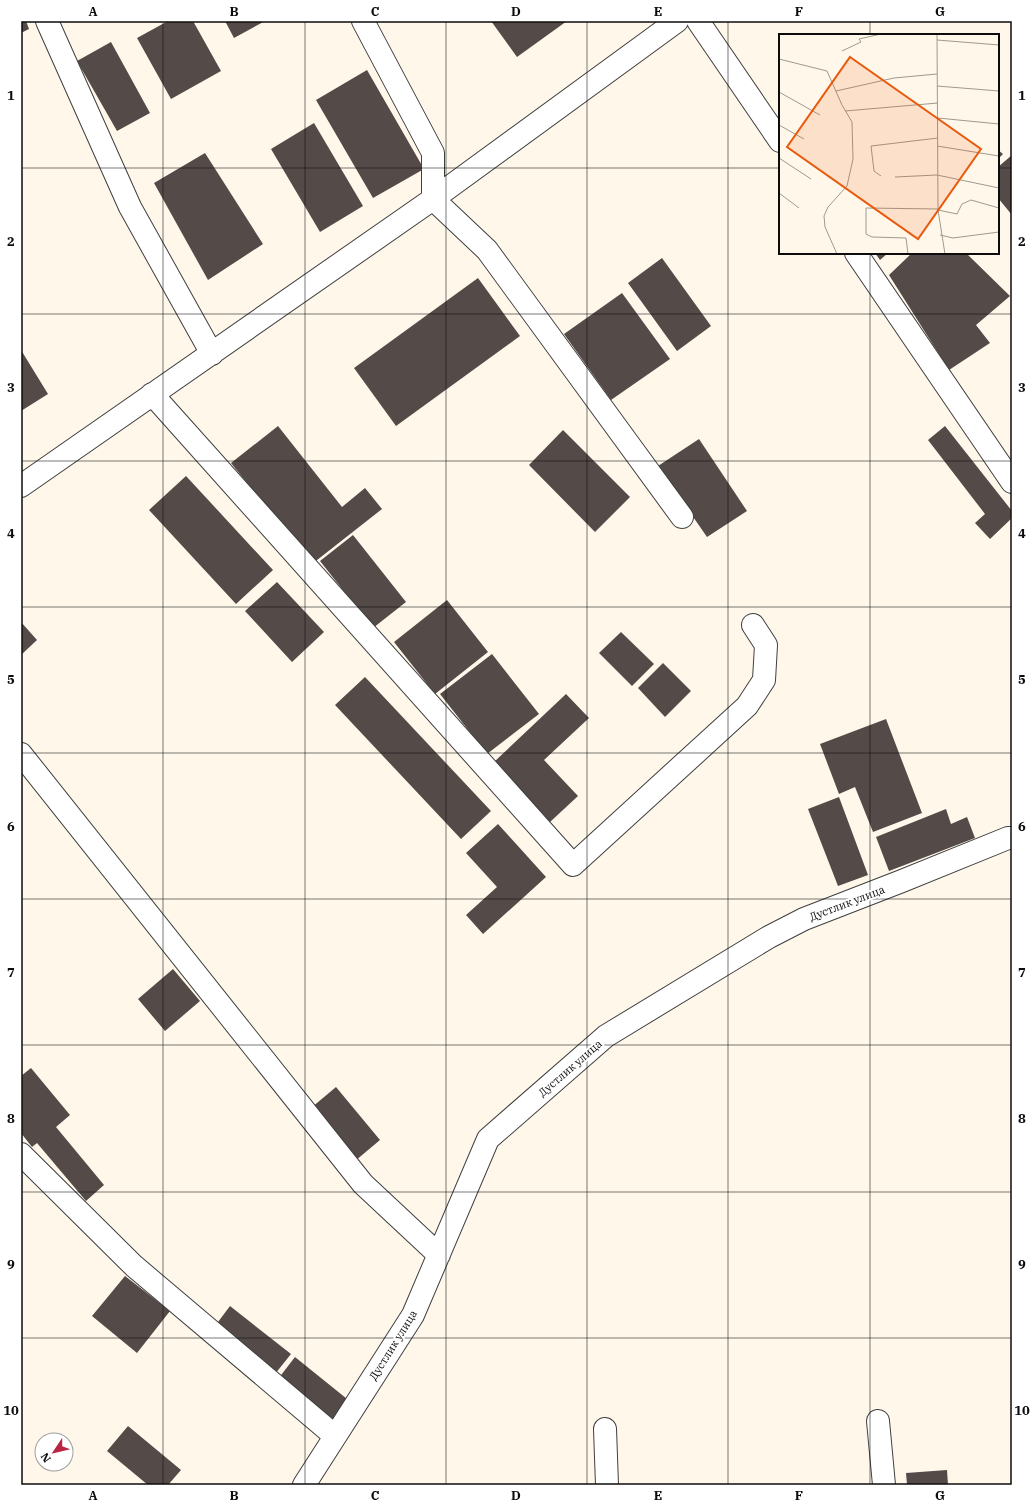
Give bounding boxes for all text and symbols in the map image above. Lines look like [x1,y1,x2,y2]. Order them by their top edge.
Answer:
text: A [88,3,98,20]
text: B [229,3,239,20]
text: C [371,3,380,20]
text: D [511,3,521,20]
text: E [654,3,662,20]
text: F [795,3,803,20]
text: G [935,3,945,20]
inset map [779,34,999,254]
text: 1 [7,87,15,104]
text: 1 [1018,87,1026,104]
text: 2 [7,233,15,250]
text: 2 [1018,233,1026,250]
text: 3 [7,379,15,396]
text: 3 [1018,379,1026,396]
text: 4 [7,525,15,542]
text: 4 [1018,525,1026,542]
text: 5 [7,671,15,688]
text: 5 [1018,671,1026,688]
text: 6 [7,818,15,835]
text: 6 [1018,818,1026,835]
street label: Дустлик улица [807,882,887,924]
text: 7 [7,964,15,981]
text: 7 [1018,964,1026,981]
street label: Дустлик улица [535,1037,605,1099]
text: 8 [7,1110,15,1127]
text: 8 [1018,1110,1026,1127]
text: 9 [7,1256,15,1273]
text: 9 [1018,1256,1026,1273]
street label: Дустлик улица [366,1307,420,1383]
text: 10 [3,1402,19,1419]
text: 10 [1014,1402,1030,1419]
north arrow [34,1432,74,1472]
text: N [37,1450,54,1465]
text: A [88,1487,98,1504]
text: B [229,1487,239,1504]
text: C [371,1487,380,1504]
text: D [511,1487,521,1504]
text: E [654,1487,662,1504]
text: F [795,1487,803,1504]
text: G [935,1487,945,1504]

